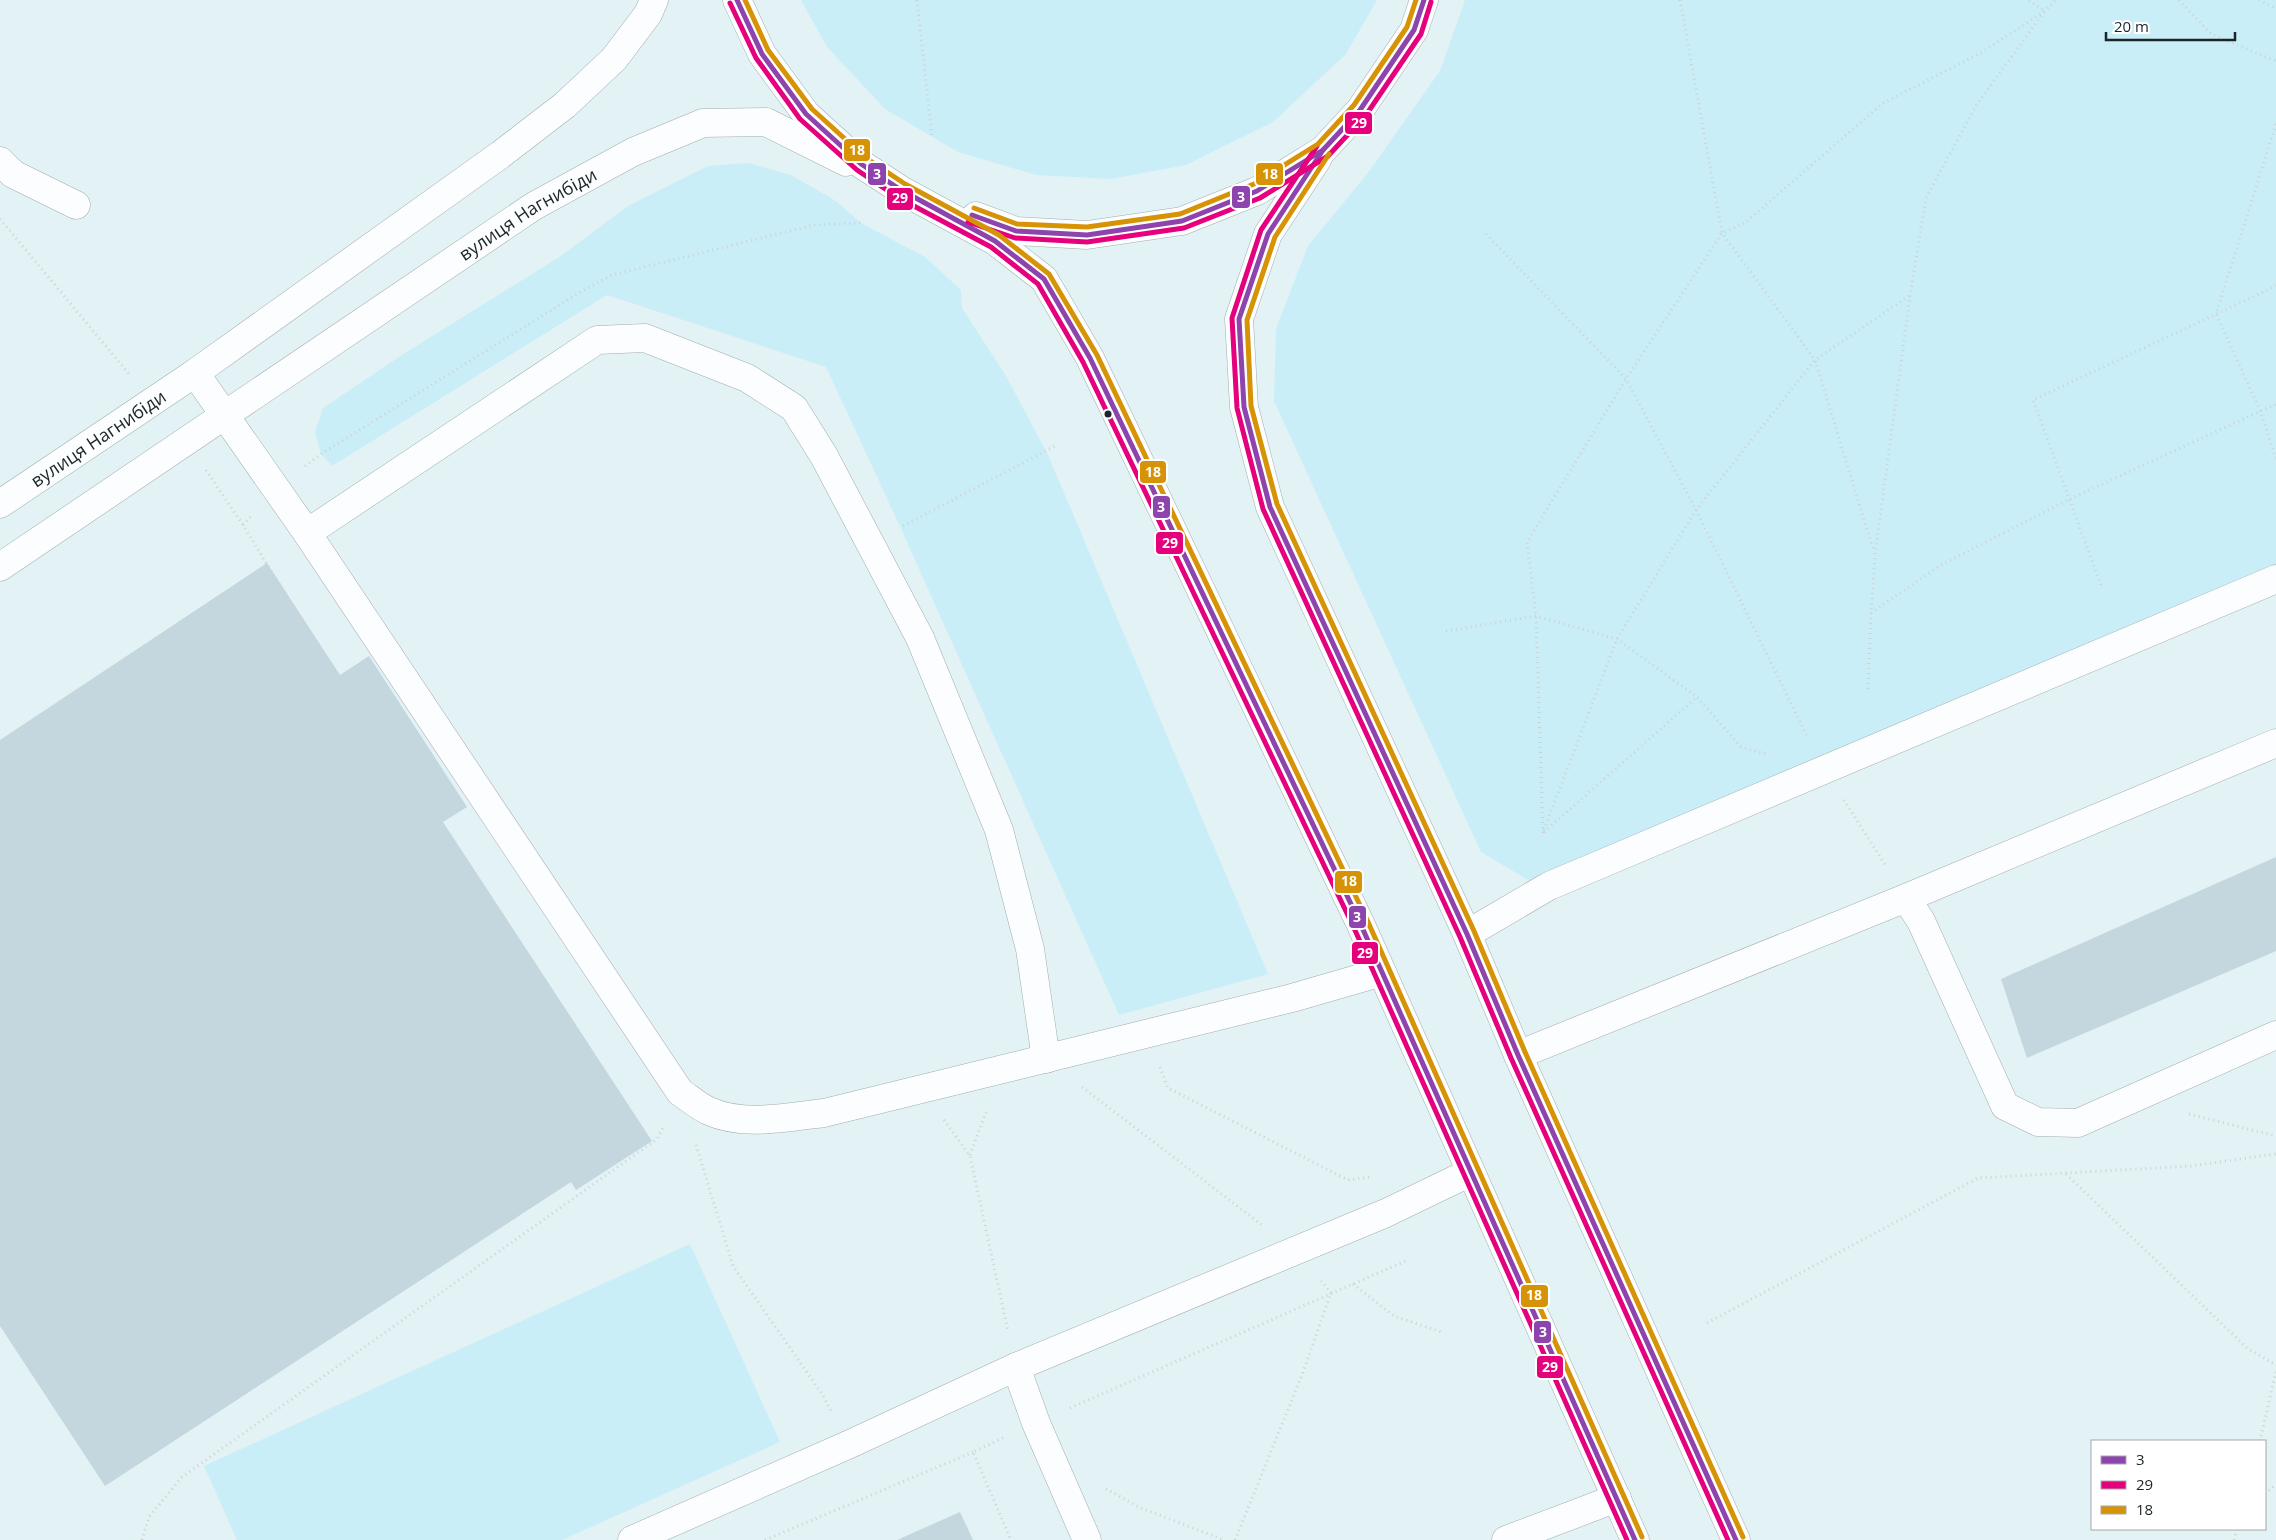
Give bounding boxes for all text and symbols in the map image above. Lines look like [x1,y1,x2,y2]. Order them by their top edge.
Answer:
scale bar [2106,10,2235,42]
text: 20 m [2114,16,2149,36]
line badge: 29 [1344,111,1373,135]
text: 29 [1351,113,1367,132]
line badge: 18 [843,138,871,162]
text: 18 [849,140,865,159]
street label: вулиця Нагнибіди [454,162,601,266]
line badge: 3 [867,162,887,186]
line badge: 18 [1255,162,1284,186]
text: 3 [873,164,881,183]
text: 18 [1262,164,1278,183]
line badge: 3 [1231,185,1251,209]
line badge: 29 [886,187,914,211]
text: 3 [1237,187,1245,206]
text: 29 [892,188,908,207]
street label: вулиця Нагнибіди [26,384,170,492]
unlabelled marker [1103,409,1113,419]
line badge: 18 [1139,460,1167,484]
text: 18 [1145,462,1161,481]
line badge: 3 [1152,495,1171,519]
text: 3 [1157,497,1165,516]
line badge: 29 [1155,531,1184,555]
text: 29 [1162,533,1178,552]
line badge: 18 [1334,870,1363,894]
text: 18 [1341,871,1357,890]
line badge: 3 [1348,905,1367,929]
text: 3 [1353,907,1361,926]
line badge: 29 [1351,941,1379,965]
text: 29 [1357,943,1373,962]
line badge: 18 [1520,1284,1549,1308]
text: 18 [1526,1285,1542,1304]
line badge: 3 [1533,1320,1552,1344]
text: 3 [1539,1322,1547,1341]
line badge: 29 [1536,1355,1564,1379]
text: 29 [1542,1357,1558,1376]
legend [2091,1440,2266,1530]
text: 3 [2136,1449,2145,1469]
text: 29 [2136,1474,2153,1494]
text: 18 [2136,1499,2153,1519]

